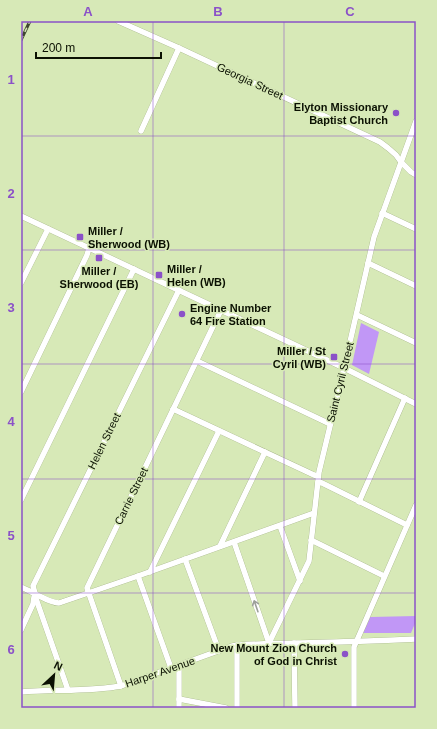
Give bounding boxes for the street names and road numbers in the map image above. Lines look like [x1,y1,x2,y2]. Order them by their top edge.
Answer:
street label: Georgia Street [215,60,285,102]
street label: Saint Cyril Street [324,341,356,423]
street label: Helen Street [85,411,123,471]
street label: Carrie Street [112,465,150,527]
street label: Harper Avenue [123,654,197,690]

